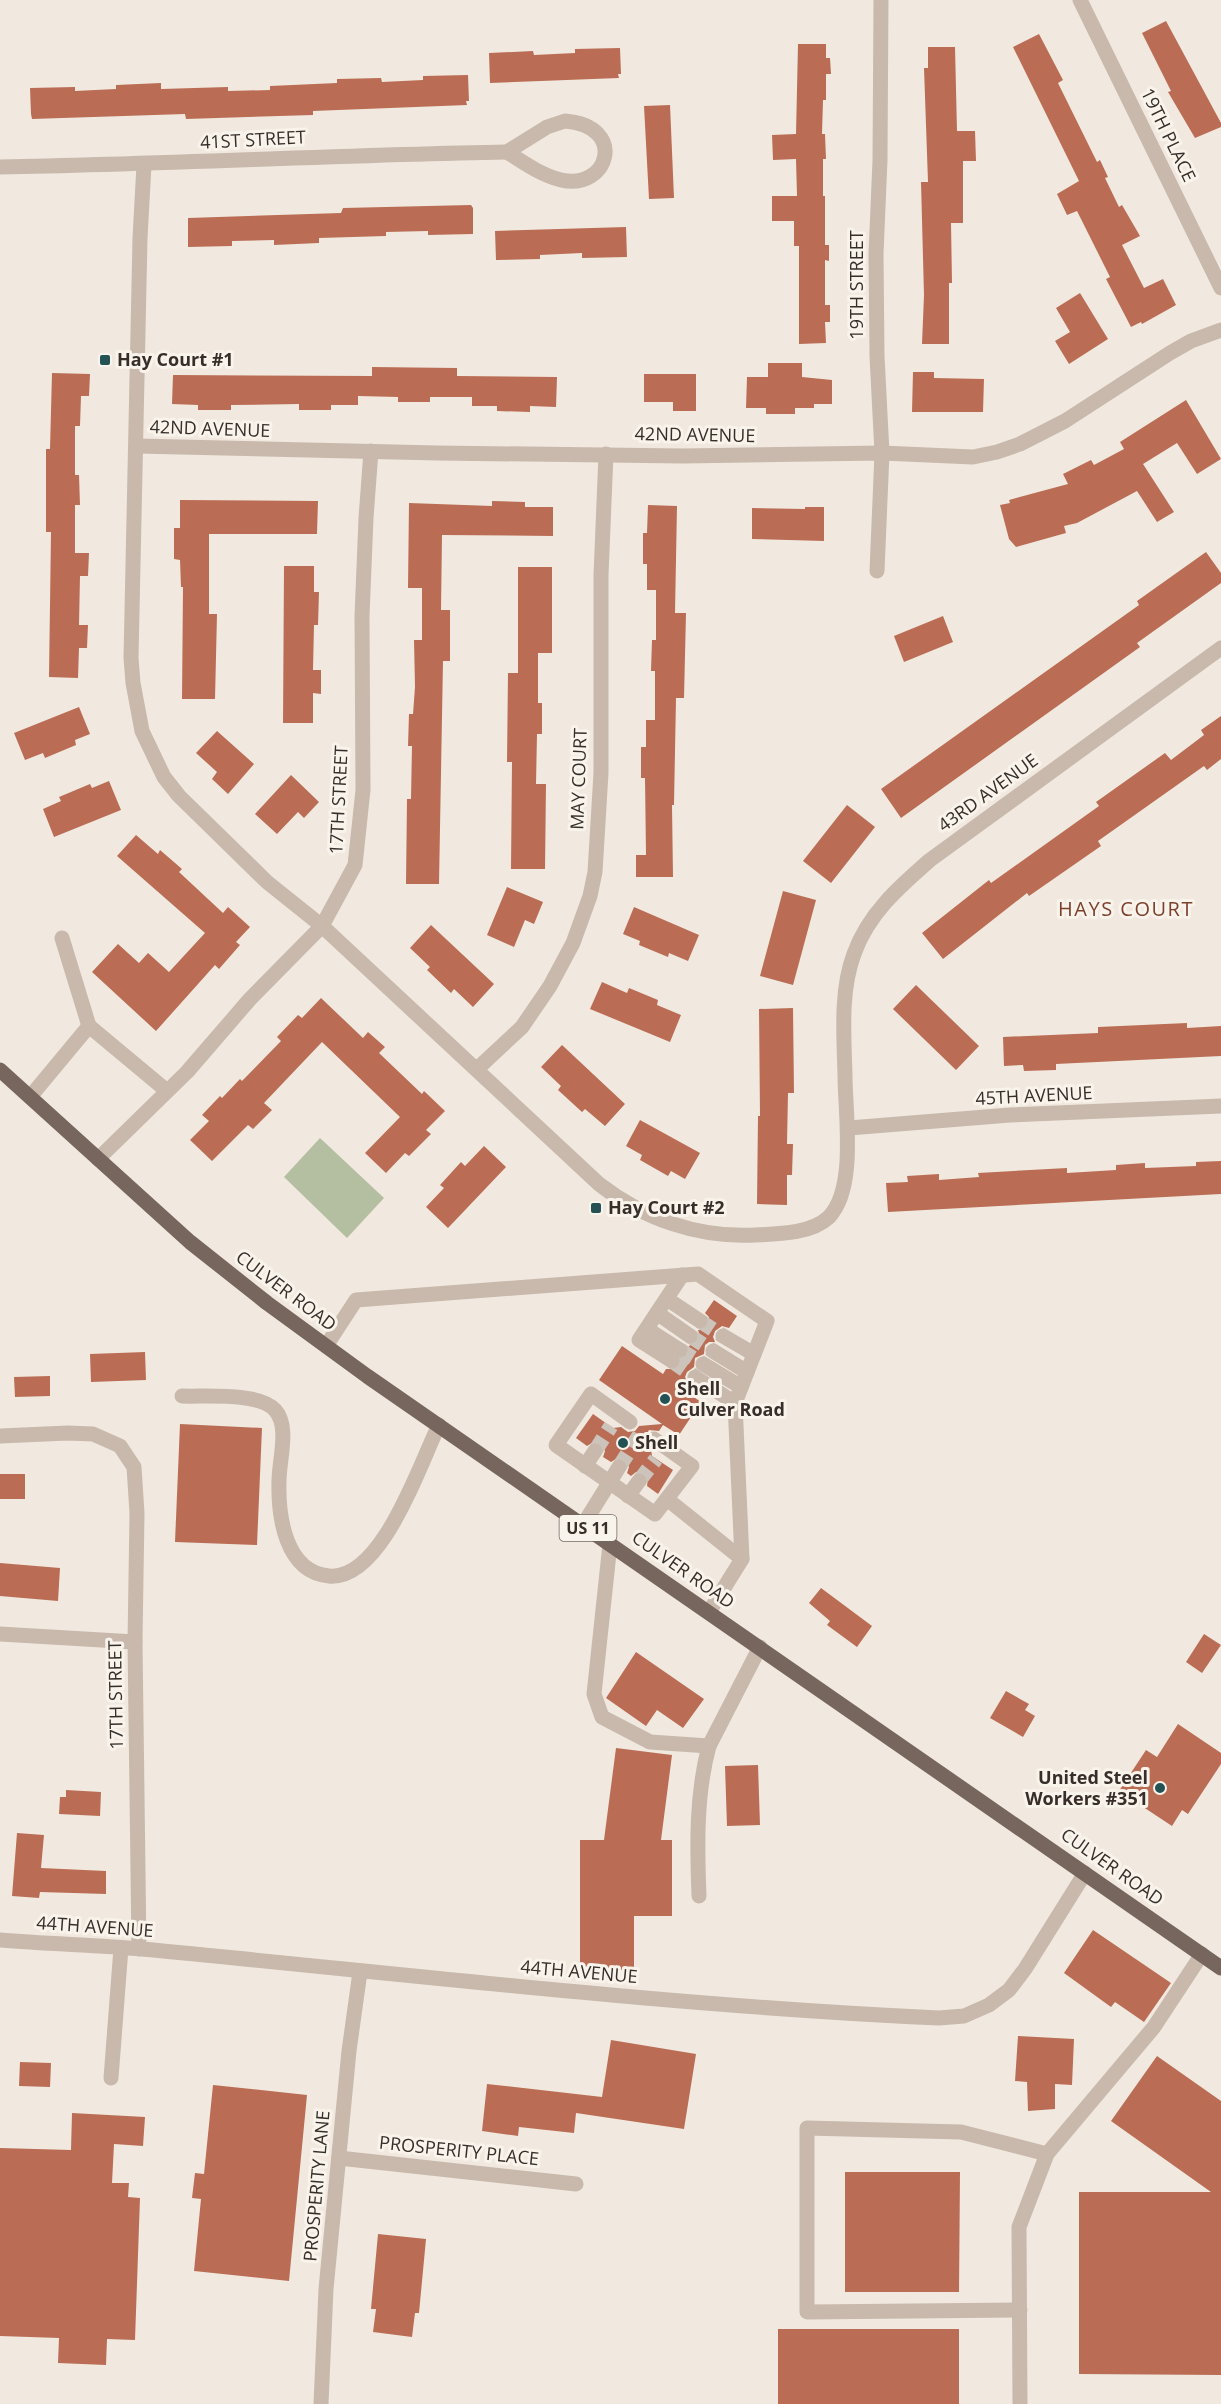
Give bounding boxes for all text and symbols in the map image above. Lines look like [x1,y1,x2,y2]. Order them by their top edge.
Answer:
street label: 19TH PLACE [1136,84,1202,185]
street label: 41ST STREET [199,124,307,154]
street label: 19TH STREET [844,230,868,340]
place label: Hay Court #1 [117,347,234,371]
marker: Hay Court #1 [98,353,112,367]
street label: 42ND AVENUE [149,414,271,442]
street label: 42ND AVENUE [634,421,756,447]
street label: MAY COURT [564,728,592,830]
street label: 17TH STREET [323,745,353,855]
street label: 43RD AVENUE [933,748,1042,837]
district label: HAYS COURT [1058,895,1194,922]
street label: 45TH AVENUE [975,1080,1093,1110]
place label: Hay Court #2 [608,1195,725,1219]
marker: Hay Court #2 [589,1201,603,1215]
street label: CULVER ROAD [231,1245,342,1336]
place label: Shell Culver Road [677,1376,785,1421]
marker: Shell Culver Road [658,1392,672,1406]
place label: Shell [635,1430,678,1454]
marker: Shell [616,1436,630,1450]
road number: US 11 [560,1515,616,1541]
street label: CULVER ROAD [628,1525,740,1613]
street label: 17TH STREET [102,1640,128,1750]
place label: United Steel Workers #351 [1025,1765,1148,1810]
marker: United Steel Workers #351 [1153,1781,1167,1795]
street label: CULVER ROAD [1057,1822,1169,1910]
street label: 44TH AVENUE [36,1910,154,1942]
street label: 44TH AVENUE [520,1954,639,1988]
street label: PROSPERITY LANE [297,2109,335,2263]
street label: PROSPERITY PLACE [378,2130,540,2170]

